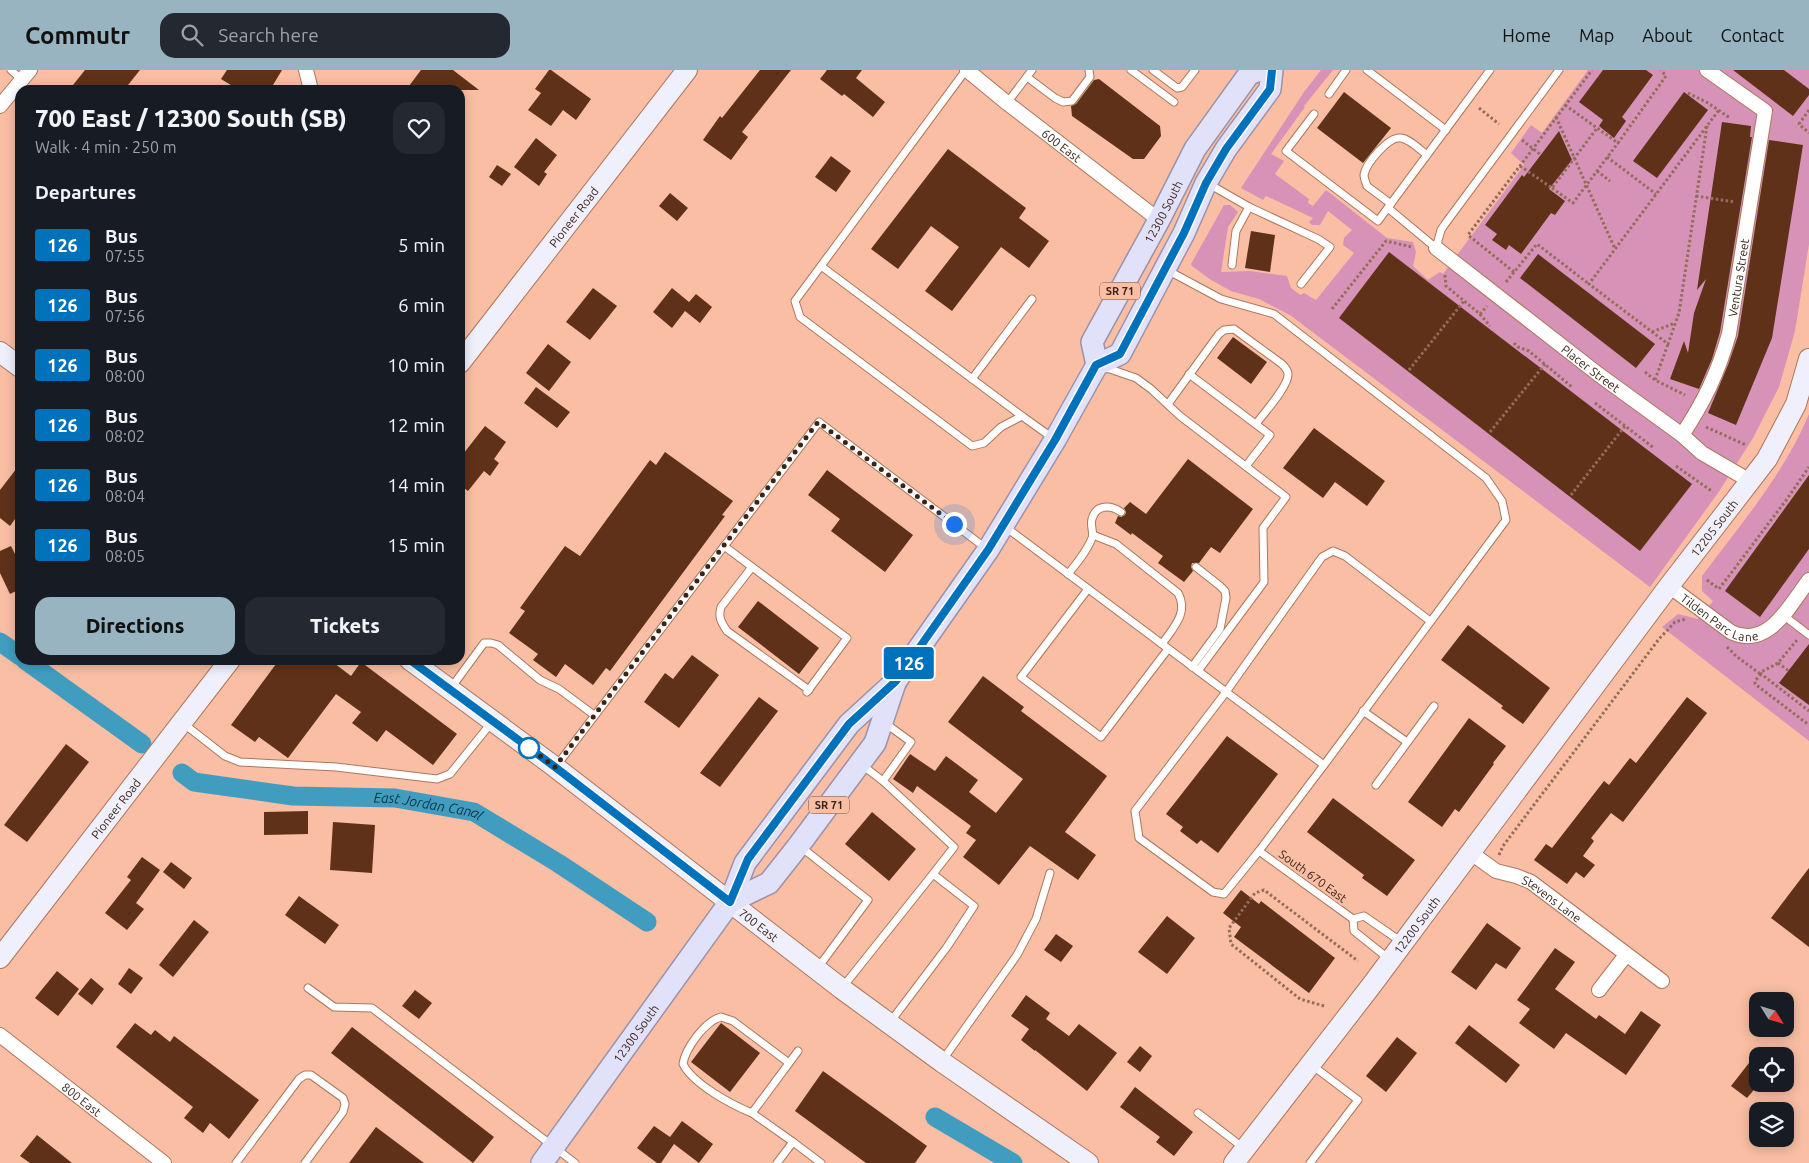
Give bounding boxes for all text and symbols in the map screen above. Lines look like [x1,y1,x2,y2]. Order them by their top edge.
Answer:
search box [160,13,510,58]
icon: search [178,21,206,49]
text: Commutr [25,22,130,49]
text: Search here [218,24,319,46]
text: Home [1502,25,1551,45]
text: Map [1579,25,1614,45]
text: About [1642,25,1692,45]
text: Contact [1720,25,1784,45]
button: heart [393,102,445,154]
text: 700 East / 12300 South (SB) [35,105,347,132]
street label: 600 East [1040,126,1084,165]
text: Walk · 4 min · 250 m [35,138,177,156]
street label: 12300 South [1141,178,1184,245]
text: Departures [35,181,136,203]
street label: Pioneer Road [546,184,601,249]
text: Bus [105,225,138,247]
text: 5 min [398,234,445,256]
text: 126 [47,235,78,255]
street label: Ventura Street [1725,237,1751,318]
text: 07:55 [105,247,145,265]
road number: SR 71 [1100,282,1140,300]
text: Bus [105,285,138,307]
text: 6 min [398,294,445,316]
text: 126 [47,295,78,315]
text: 07:56 [105,307,145,325]
street label: Placer Street [1559,342,1623,394]
text: Bus [105,345,138,367]
text: 10 min [387,354,445,376]
text: 126 [47,355,78,375]
text: 08:00 [105,367,145,385]
text: Bus [105,405,138,427]
text: 12 min [387,414,445,436]
text: 126 [47,415,78,435]
text: 08:02 [105,427,145,445]
text: Bus [105,465,138,487]
text: 14 min [387,474,445,496]
text: 126 [47,475,78,495]
text: 08:04 [105,487,145,505]
street label: 12205 South [1688,497,1740,559]
your location [942,512,967,537]
text: Bus [105,525,138,547]
text: 15 min [387,534,445,556]
text: 126 [47,535,78,555]
text: 08:05 [105,547,145,565]
street label: Tilden Parc Lane [1679,591,1760,643]
button: Directions [35,597,235,655]
button: Tickets [245,597,445,655]
line badge: 126 [880,647,938,679]
text: 126 [894,653,924,673]
unlabelled marker [518,737,540,759]
street label: Pioneer Road [88,776,143,841]
water label: East Jordan Canal [373,790,486,824]
road number: SR 71 [809,796,849,814]
street label: South 670 East [1277,847,1350,905]
street label: Stevens Lane [1520,873,1584,924]
street label: 12200 South [1391,894,1442,956]
street label: 700 East [737,906,781,944]
north arrow [1749,992,1794,1038]
map controls [1749,992,1794,1147]
street label: 12300 South [610,1002,661,1065]
button: locate [1749,1047,1794,1092]
street label: 800 East [60,1080,104,1118]
button: layers [1749,1102,1794,1147]

